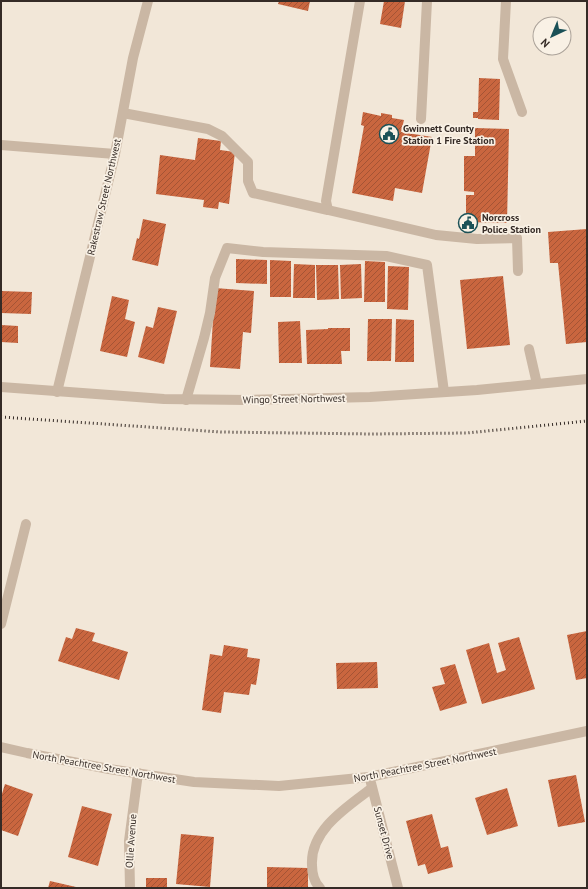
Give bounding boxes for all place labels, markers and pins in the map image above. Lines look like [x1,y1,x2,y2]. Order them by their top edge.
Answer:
place label: Gwinnett County Station 1 Fire Station [403,122,494,147]
public building icon: Gwinnett County Station 1 Fire Station [378,123,400,145]
place label: Norcross Police Station [482,211,541,236]
public building icon: Norcross Police Station [457,212,479,234]

